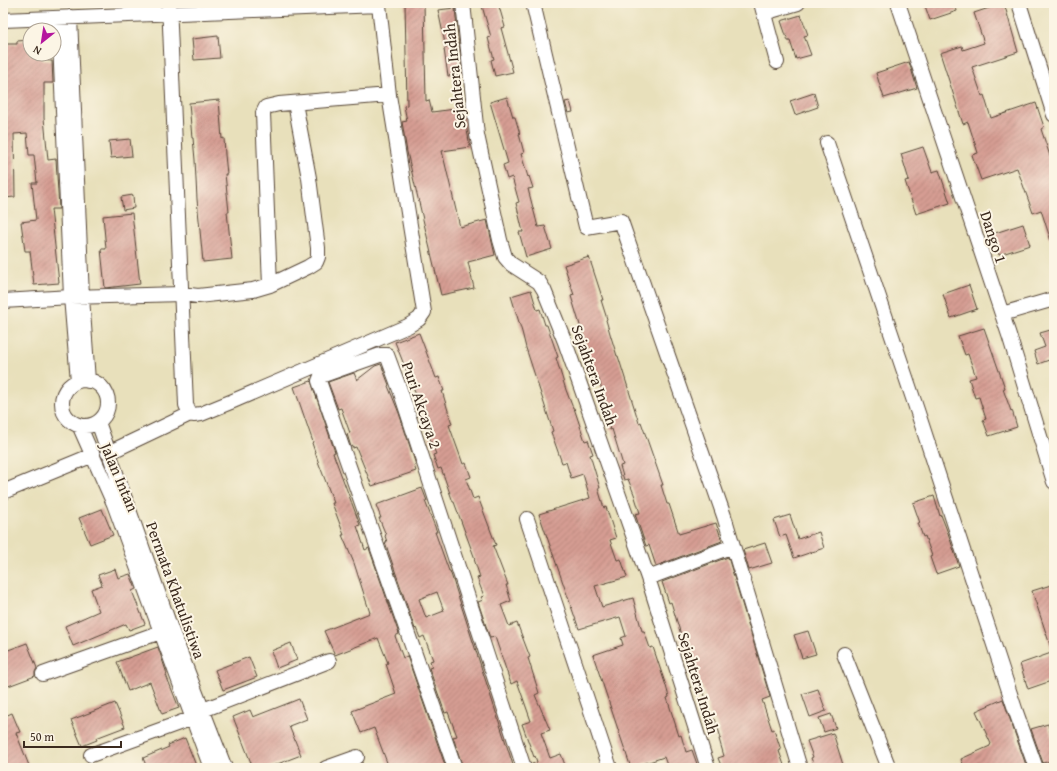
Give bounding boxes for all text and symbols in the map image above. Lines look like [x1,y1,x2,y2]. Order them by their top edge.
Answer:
north arrow [22,22,62,62]
street label: Sejahtera Indah [437,22,471,130]
text: N [29,42,44,59]
street label: Dango 1 [974,208,1014,266]
street label: Sejahtera Indah [566,321,624,429]
street label: Puri Akcaya 2 [396,358,448,452]
street label: Jalan Intan [94,437,145,515]
street label: Permata Khatulistiwa [140,518,212,662]
street label: Sejahtera Indah [672,629,726,737]
scale bar [24,723,121,749]
text: 50 m [30,728,54,745]

